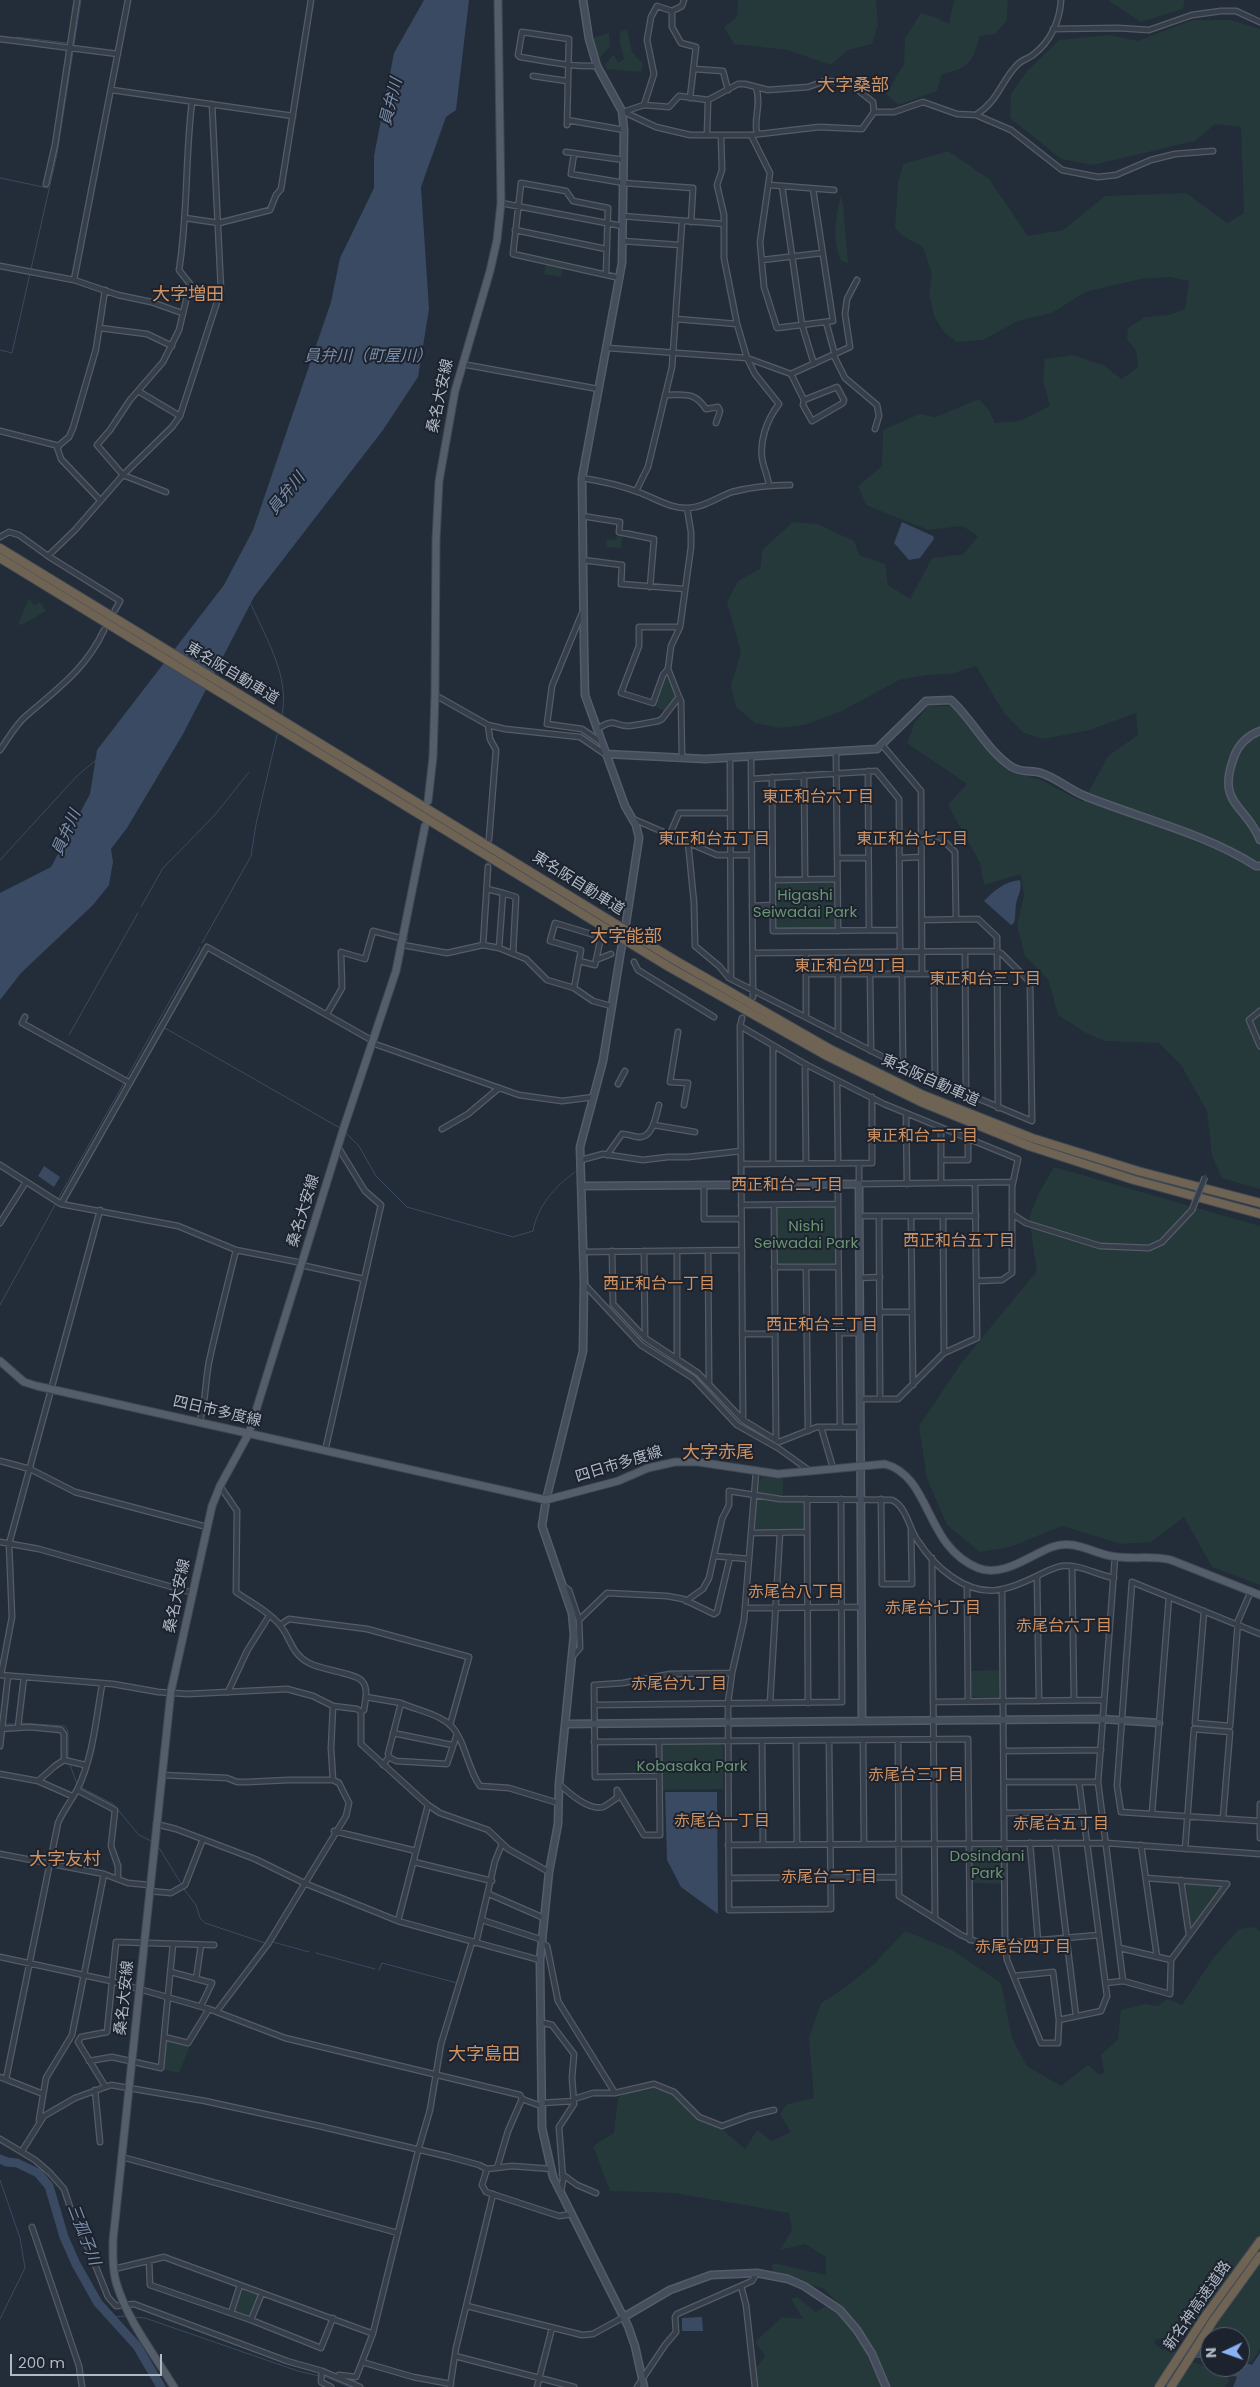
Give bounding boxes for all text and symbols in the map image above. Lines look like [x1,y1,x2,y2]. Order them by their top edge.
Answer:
district label: 大字桑部 [817,75,889,97]
water label: 員弁川 [377,76,407,128]
district label: 大字増田 [152,284,224,306]
water label: 員弁川（町屋川） [304,347,432,367]
street label: 桑名大安線 [424,357,458,435]
water label: 員弁川 [264,469,310,519]
street label: 東名阪自動車道 [182,639,282,709]
district label: 東正和台六丁目 [762,788,874,808]
water label: 員弁川 [48,807,86,859]
district label: 東正和台五丁目 [658,830,770,850]
district label: 東正和台七丁目 [856,830,968,850]
street label: 東名阪自動車道 [529,849,627,919]
park label: Higashi Seiwadai Park [753,887,857,922]
district label: 大字能部 [590,926,662,948]
district label: 東正和台四丁目 [794,957,906,977]
district label: 東正和台三丁目 [929,970,1041,990]
street label: 東名阪自動車道 [878,1051,982,1111]
district label: 東正和台二丁目 [866,1127,978,1147]
street label: 桑名大安線 [284,1173,324,1249]
district label: 西正和台二丁目 [731,1176,843,1196]
park label: Nishi Seiwadai Park [754,1218,858,1253]
district label: 西正和台五丁目 [903,1232,1015,1252]
district label: 西正和台一丁目 [603,1275,715,1295]
district label: 西正和台三丁目 [766,1316,878,1336]
street label: 四日市多度線 [171,1393,263,1431]
district label: 大字赤尾 [682,1442,754,1464]
street label: 四日市多度線 [573,1443,665,1487]
street label: 桑名大安線 [161,1557,195,1635]
district label: 赤尾台八丁目 [748,1583,844,1603]
district label: 赤尾台七丁目 [885,1599,981,1619]
district label: 赤尾台六丁目 [1016,1617,1112,1637]
district label: 赤尾台九丁目 [631,1675,727,1695]
park label: Kobasaka Park [637,1758,747,1776]
district label: 赤尾台三丁目 [868,1766,964,1786]
district label: 赤尾台一丁目 [674,1812,770,1832]
district label: 赤尾台五丁目 [1013,1815,1109,1835]
park label: Dosindani Park [950,1848,1024,1883]
district label: 大字友村 [29,1849,101,1871]
district label: 赤尾台二丁目 [781,1868,877,1888]
district label: 赤尾台四丁目 [975,1938,1071,1958]
street label: 桑名大安線 [112,1960,138,2036]
district label: 大字島田 [448,2044,520,2066]
water label: 三孤子川 [63,2202,103,2268]
street label: 新名神高速道路 [1161,2258,1235,2354]
north arrow [1200,2327,1250,2377]
scale bar [12,2344,165,2376]
text: N [1201,2347,1221,2359]
text: 200 m [18,2352,65,2373]

